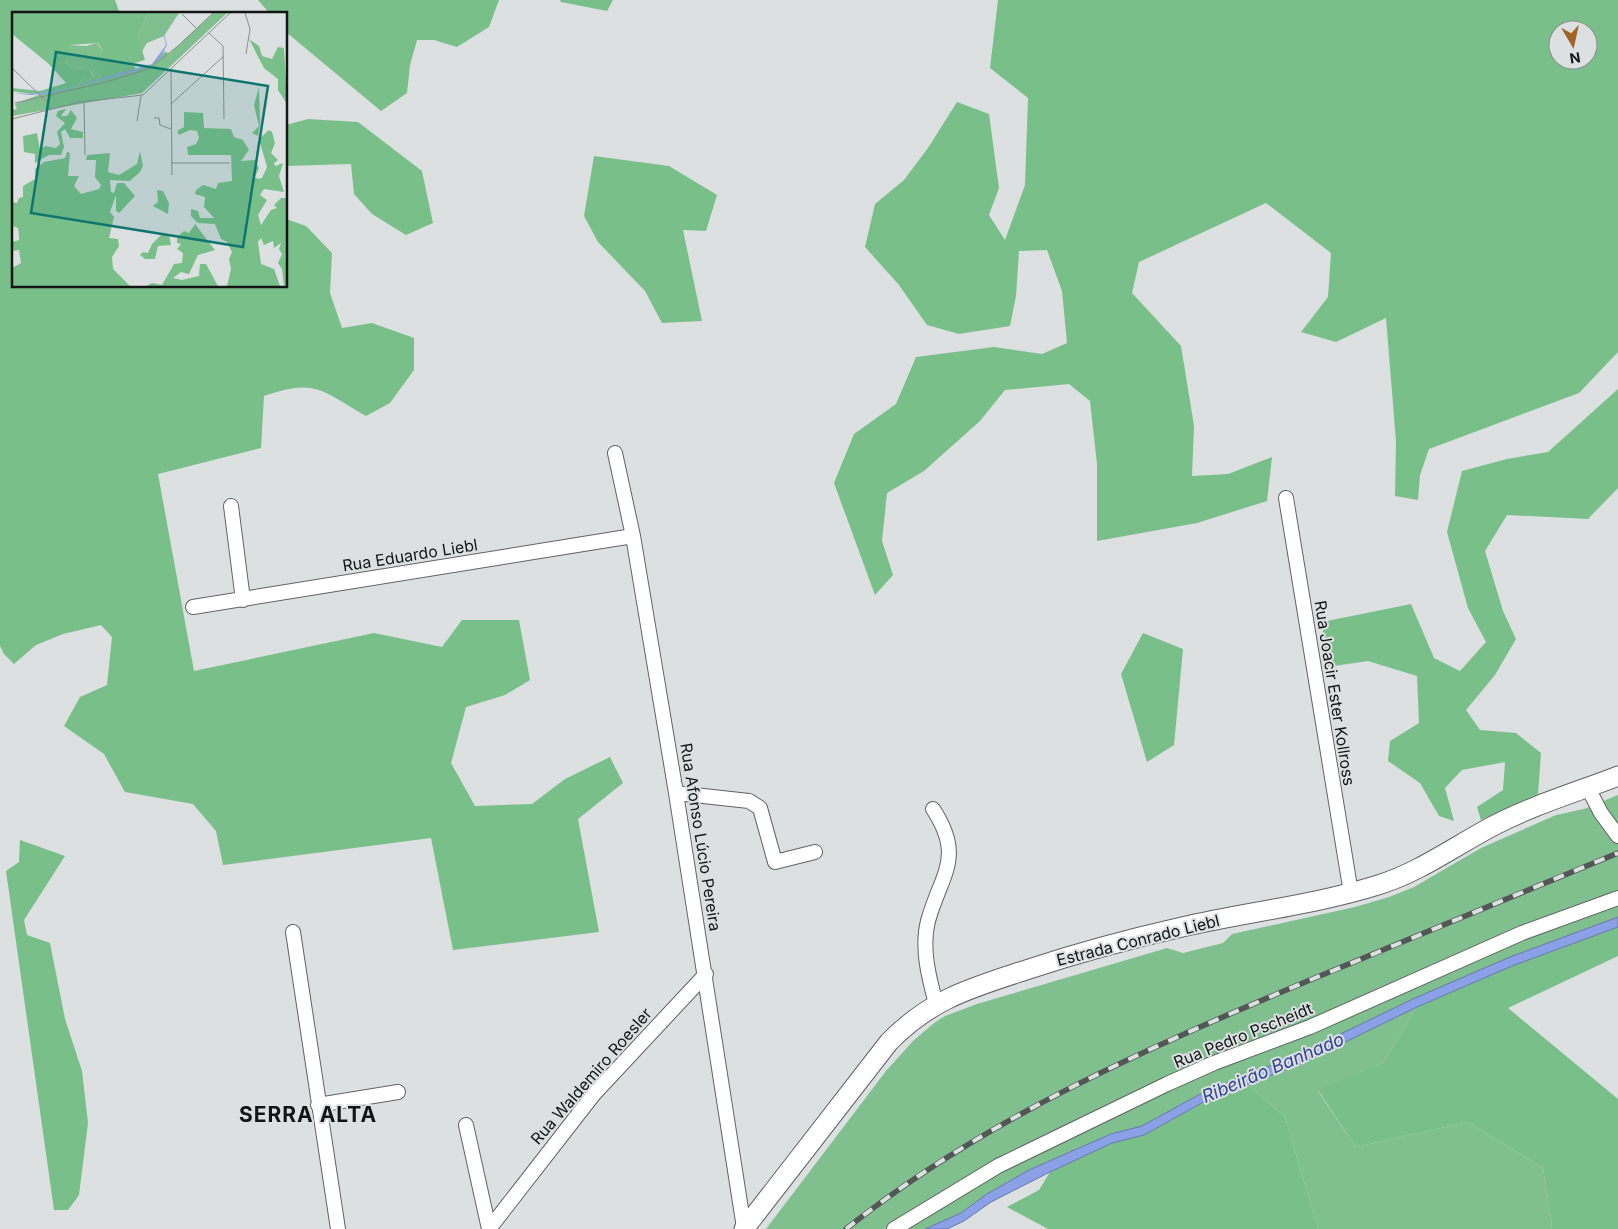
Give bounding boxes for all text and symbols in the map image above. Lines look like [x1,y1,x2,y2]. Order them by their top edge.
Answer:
inset map [12,12,288,288]
north arrow [1548,20,1598,70]
text: N [1569,49,1582,68]
street label: Rua Eduardo Liebl [341,534,479,576]
street label: Rua Joacir Ester Kollross [1310,599,1360,787]
street label: Rua Afonso Lúcio Pereira [676,741,726,933]
street label: Estrada Conrado Liebl [1054,910,1222,970]
street label: Rua Pedro Pscheidt [1171,998,1315,1072]
street label: Rua Waldemiro Roesler [526,1004,656,1148]
water label: Ribeirão Banhado [1199,1028,1347,1107]
district label: SERRA ALTA [239,1102,377,1127]

